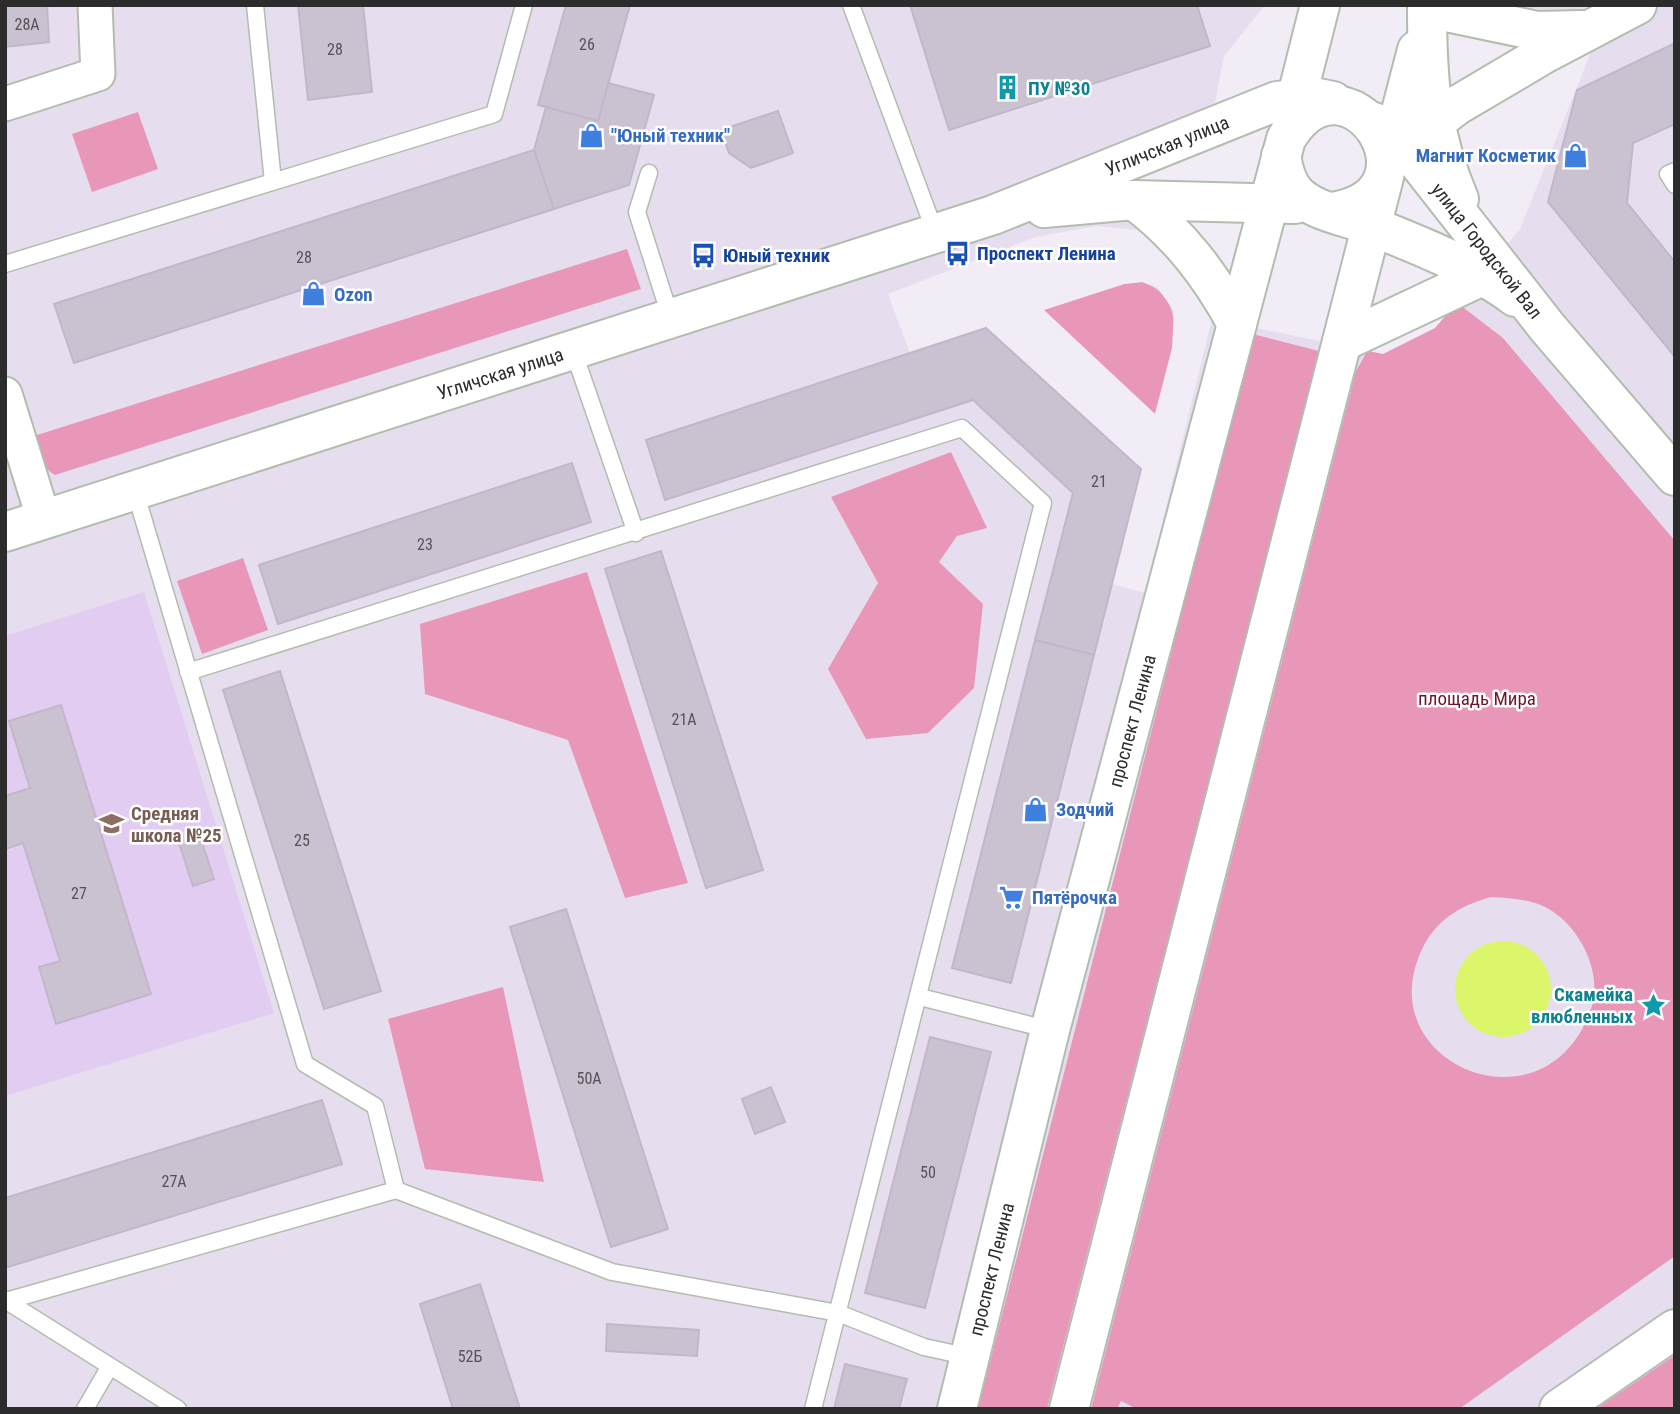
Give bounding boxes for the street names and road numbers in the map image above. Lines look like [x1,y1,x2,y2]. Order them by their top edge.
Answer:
street label: Угличская улица [1102,110,1232,180]
street label: улица Городской Вал [1427,178,1548,323]
street label: Угличская улица [434,342,566,404]
street label: проспект Ленина [1103,652,1160,790]
street label: проспект Ленина [964,1200,1019,1338]

